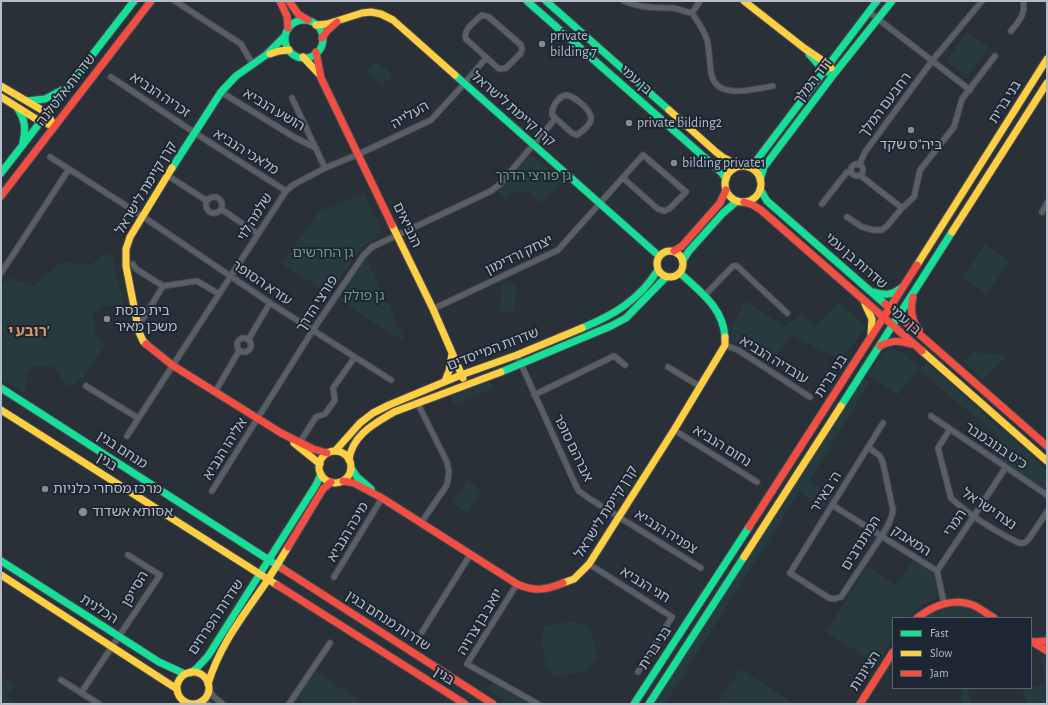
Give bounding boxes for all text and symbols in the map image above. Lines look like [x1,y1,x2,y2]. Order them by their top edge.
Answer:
place label: private bilding 7 [550,28,597,60]
marker: private bilding 7 [537,39,547,49]
street label: שדרות אלטלנה [33,51,99,129]
street label: דוד המלך [790,54,836,108]
street label: בן עמי [617,62,655,98]
street label: קרן קיימת לישראל [467,68,559,150]
street label: זכריה הנביא [127,69,193,121]
street label: רחבעם המלך [855,69,915,141]
street label: בני ברית [985,77,1025,127]
street label: הושע הנביא [240,85,308,135]
street label: העלייה [388,97,432,133]
place label: private bilding2 [637,115,722,131]
marker: private bilding2 [624,118,634,128]
street label: מלאכי הנביא [210,125,282,179]
marker: ביה"ס שקד [906,125,916,135]
place label: ביה"ס שקד [880,137,942,153]
street label: קרן קיימת לישראל [111,138,181,238]
place label: bilding private1 [682,155,766,171]
marker: bilding private1 [669,158,679,168]
park label: גן פורצי הדרך [495,168,571,184]
street label: שלמה לוי [234,190,276,244]
street label: הנביאים [389,200,425,250]
street label: שדרות בן עמי [821,229,891,293]
street label: יצחק ורדימון [482,231,556,279]
park label: גן החרשים [292,245,354,261]
street label: עזרא הסופר [229,257,295,309]
street label: פורצי הדרך [292,272,342,336]
park label: גן פולק [344,288,384,304]
street label: בן עמי [886,302,924,338]
place label: בית כנסת משכן מאיר [115,303,177,336]
marker: בית כנסת משכן מאיר [102,314,112,324]
district label: רובע י' [8,322,50,340]
street label: שדרות המייסדים [445,324,541,374]
street label: עובדיה הנביא [737,332,811,388]
street label: בני ברית [811,351,851,401]
street label: אברהם סופר [549,411,597,485]
street label: אליהו הנביא [199,415,251,483]
street label: כ"ט בנובמבר [961,419,1031,473]
street label: נחום הנביא [690,421,754,471]
street label: מנחם בגין [93,427,151,473]
street label: בגין [93,449,121,475]
street label: קרן קיימת לישראל [571,463,641,561]
street label: ה' באייר [807,468,845,516]
place label: מרכז מסחרי כלניות [53,481,162,497]
marker: מרכז מסחרי כלניות [40,484,50,494]
street label: נצח ישראל [958,485,1020,533]
street label: מיכה הנביא [324,499,372,565]
place label: אסותא אשדוד [92,504,173,520]
marker: אסותא אשדוד [77,506,89,518]
street label: צפניה הנביא [631,506,701,558]
street label: המרי [940,506,970,540]
street label: המתנדבים [838,513,884,573]
street label: המאבק [888,522,934,560]
street label: חגי הנביא [617,563,673,607]
street label: הסייפן [118,568,152,610]
street label: שדרות הפרחים [184,576,248,658]
street label: יואב בן צרויה [454,586,506,658]
street label: שדרות מנחם בגין [342,587,434,655]
street label: הכלנית [77,591,121,627]
legend [892,617,1032,689]
street label: בני ברית [635,623,675,673]
text: Fast [930,627,949,639]
text: Slow [930,647,952,659]
street label: הציונות [846,648,884,694]
street label: בגין [430,663,458,689]
text: Jam [930,667,949,679]

